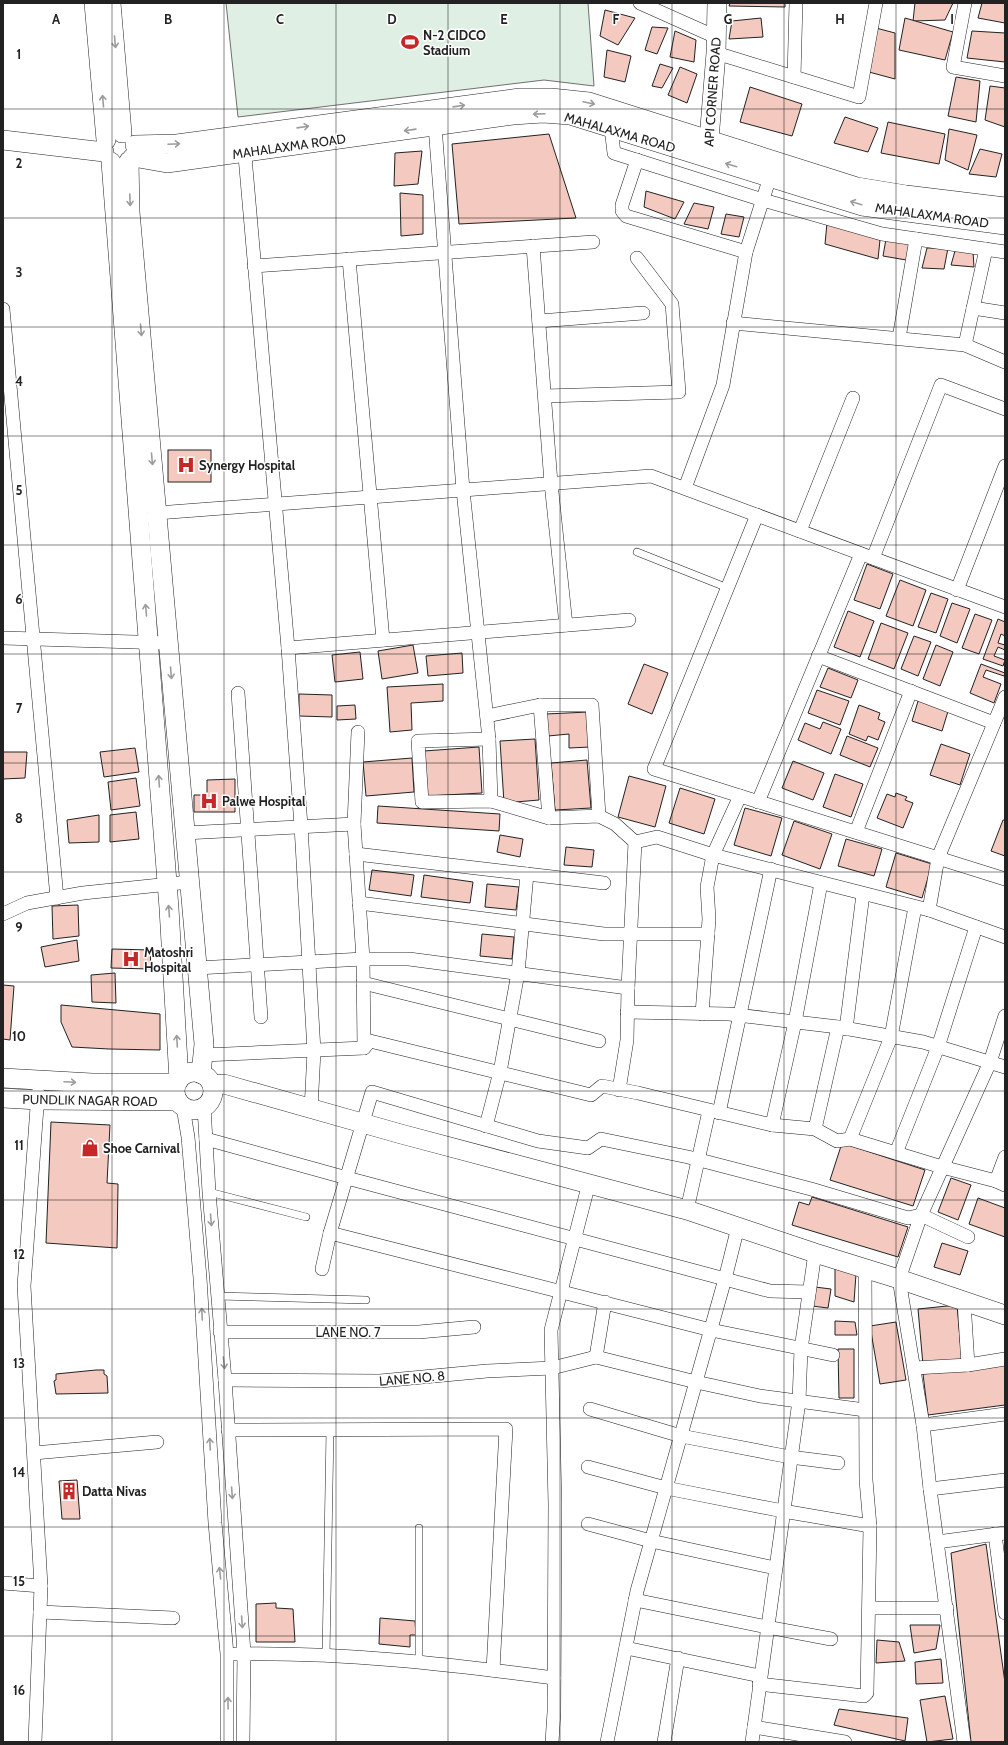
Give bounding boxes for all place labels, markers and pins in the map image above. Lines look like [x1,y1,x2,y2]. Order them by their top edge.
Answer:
place label: N-2 CIDCO Stadium [423,27,486,58]
sports icon: N-2 CIDCO Stadium [400,32,420,52]
hospital icon: Synergy Hospital [176,455,196,475]
place label: Synergy Hospital [199,457,296,473]
hospital icon: Palwe Hospital [199,791,219,811]
place label: Palwe Hospital [222,793,306,809]
place label: Matoshri Hospital [144,944,193,975]
hospital icon: Matoshri Hospital [121,949,141,969]
shop icon: Shoe Carnival [80,1138,100,1158]
place label: Shoe Carnival [103,1140,180,1156]
building icon: Datta Nivas [59,1481,79,1501]
place label: Datta Nivas [82,1483,147,1499]

